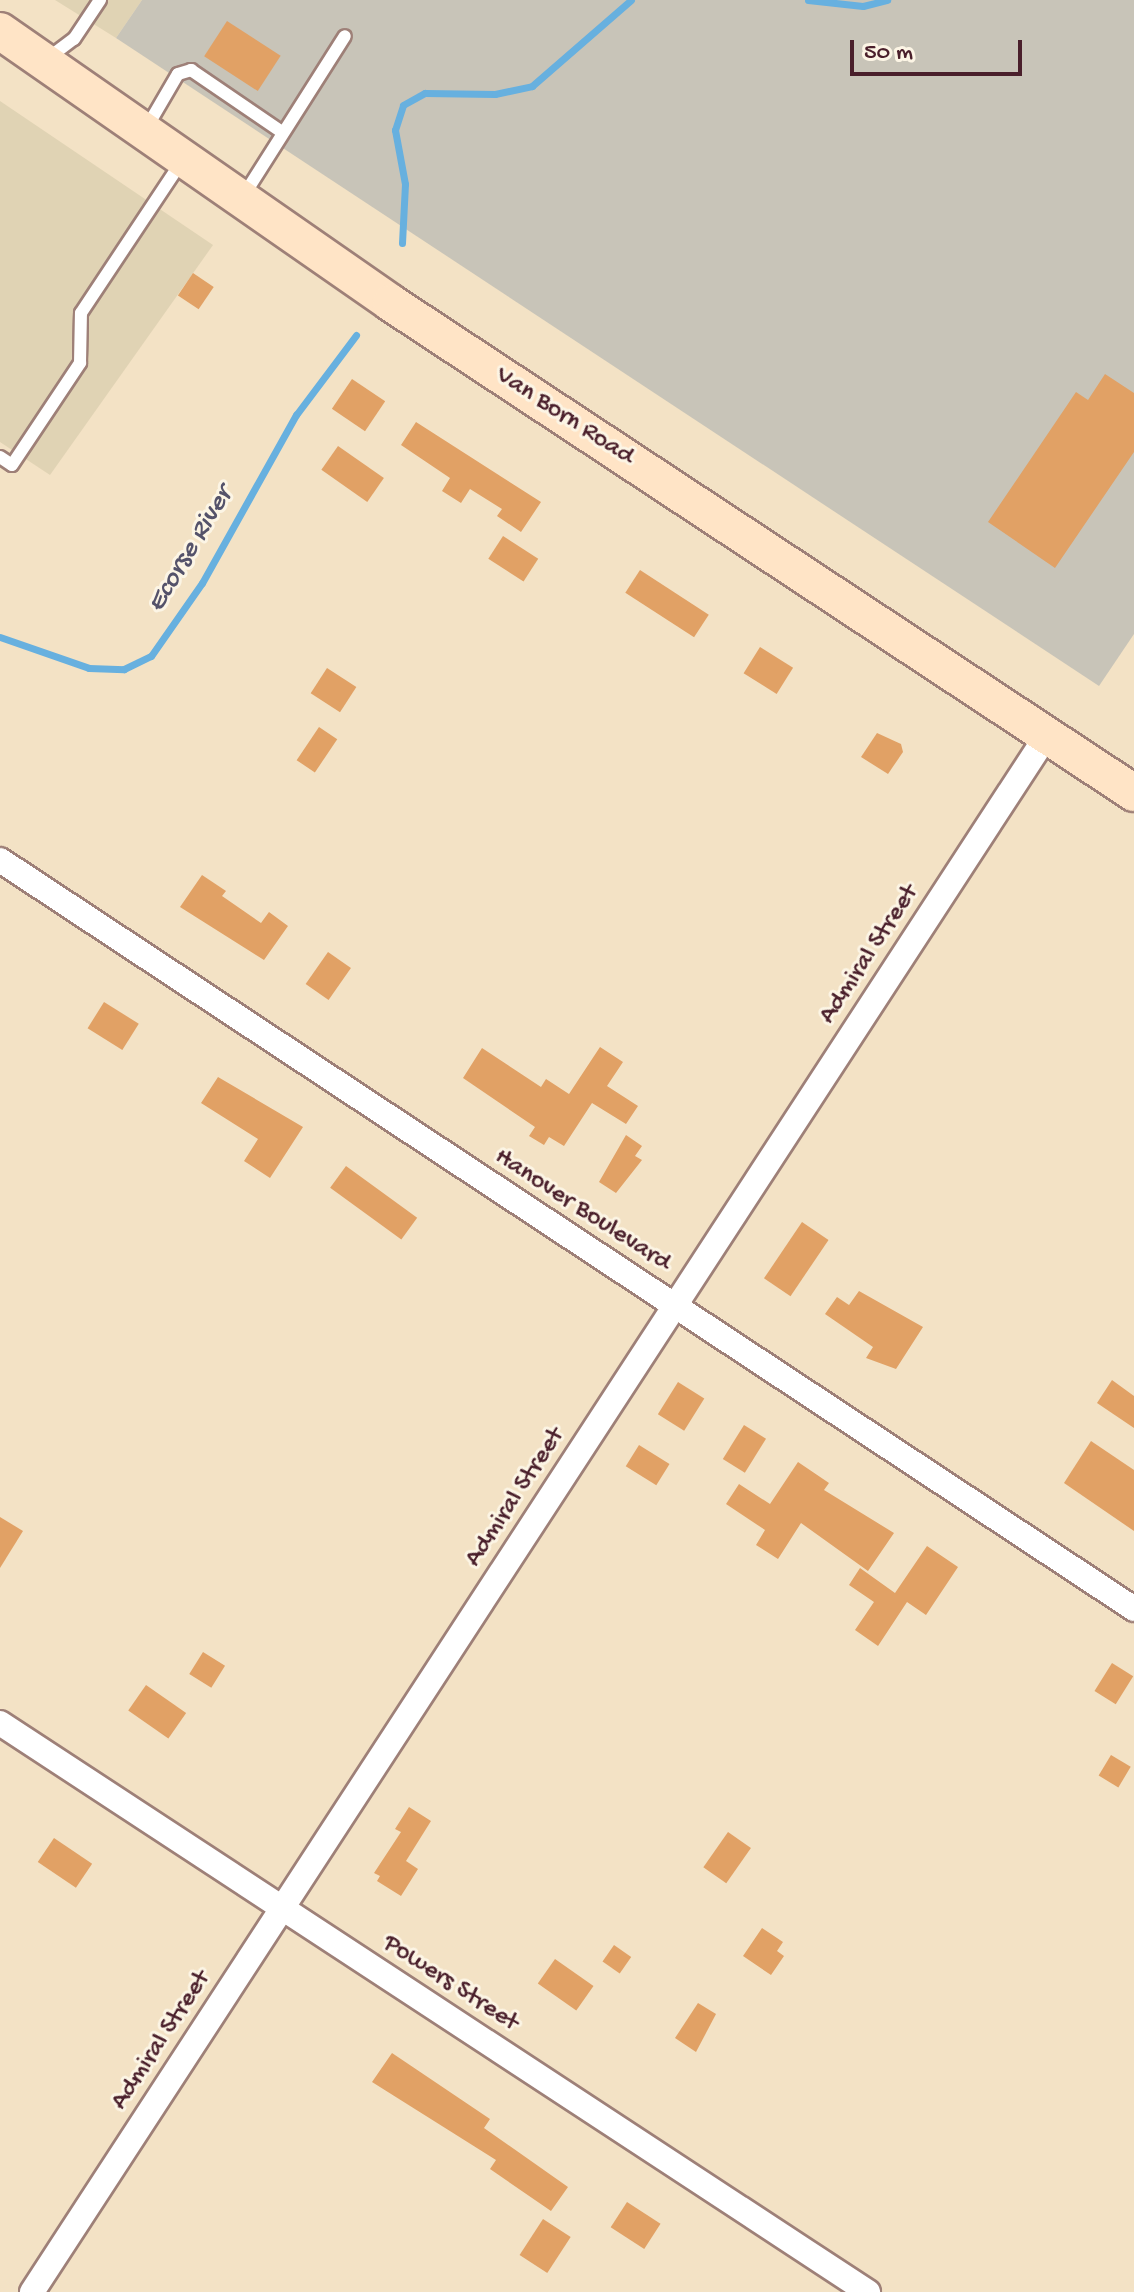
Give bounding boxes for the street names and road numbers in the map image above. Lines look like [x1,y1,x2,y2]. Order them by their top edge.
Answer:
street label: Van Born Road [489,361,639,473]
street label: Admiral Street [813,880,927,1030]
street label: Hanover Boulevard [488,1142,676,1280]
street label: Admiral Street [459,1423,573,1573]
street label: Powers Street [376,1929,524,2039]
street label: Admiral Street [105,1966,219,2116]

